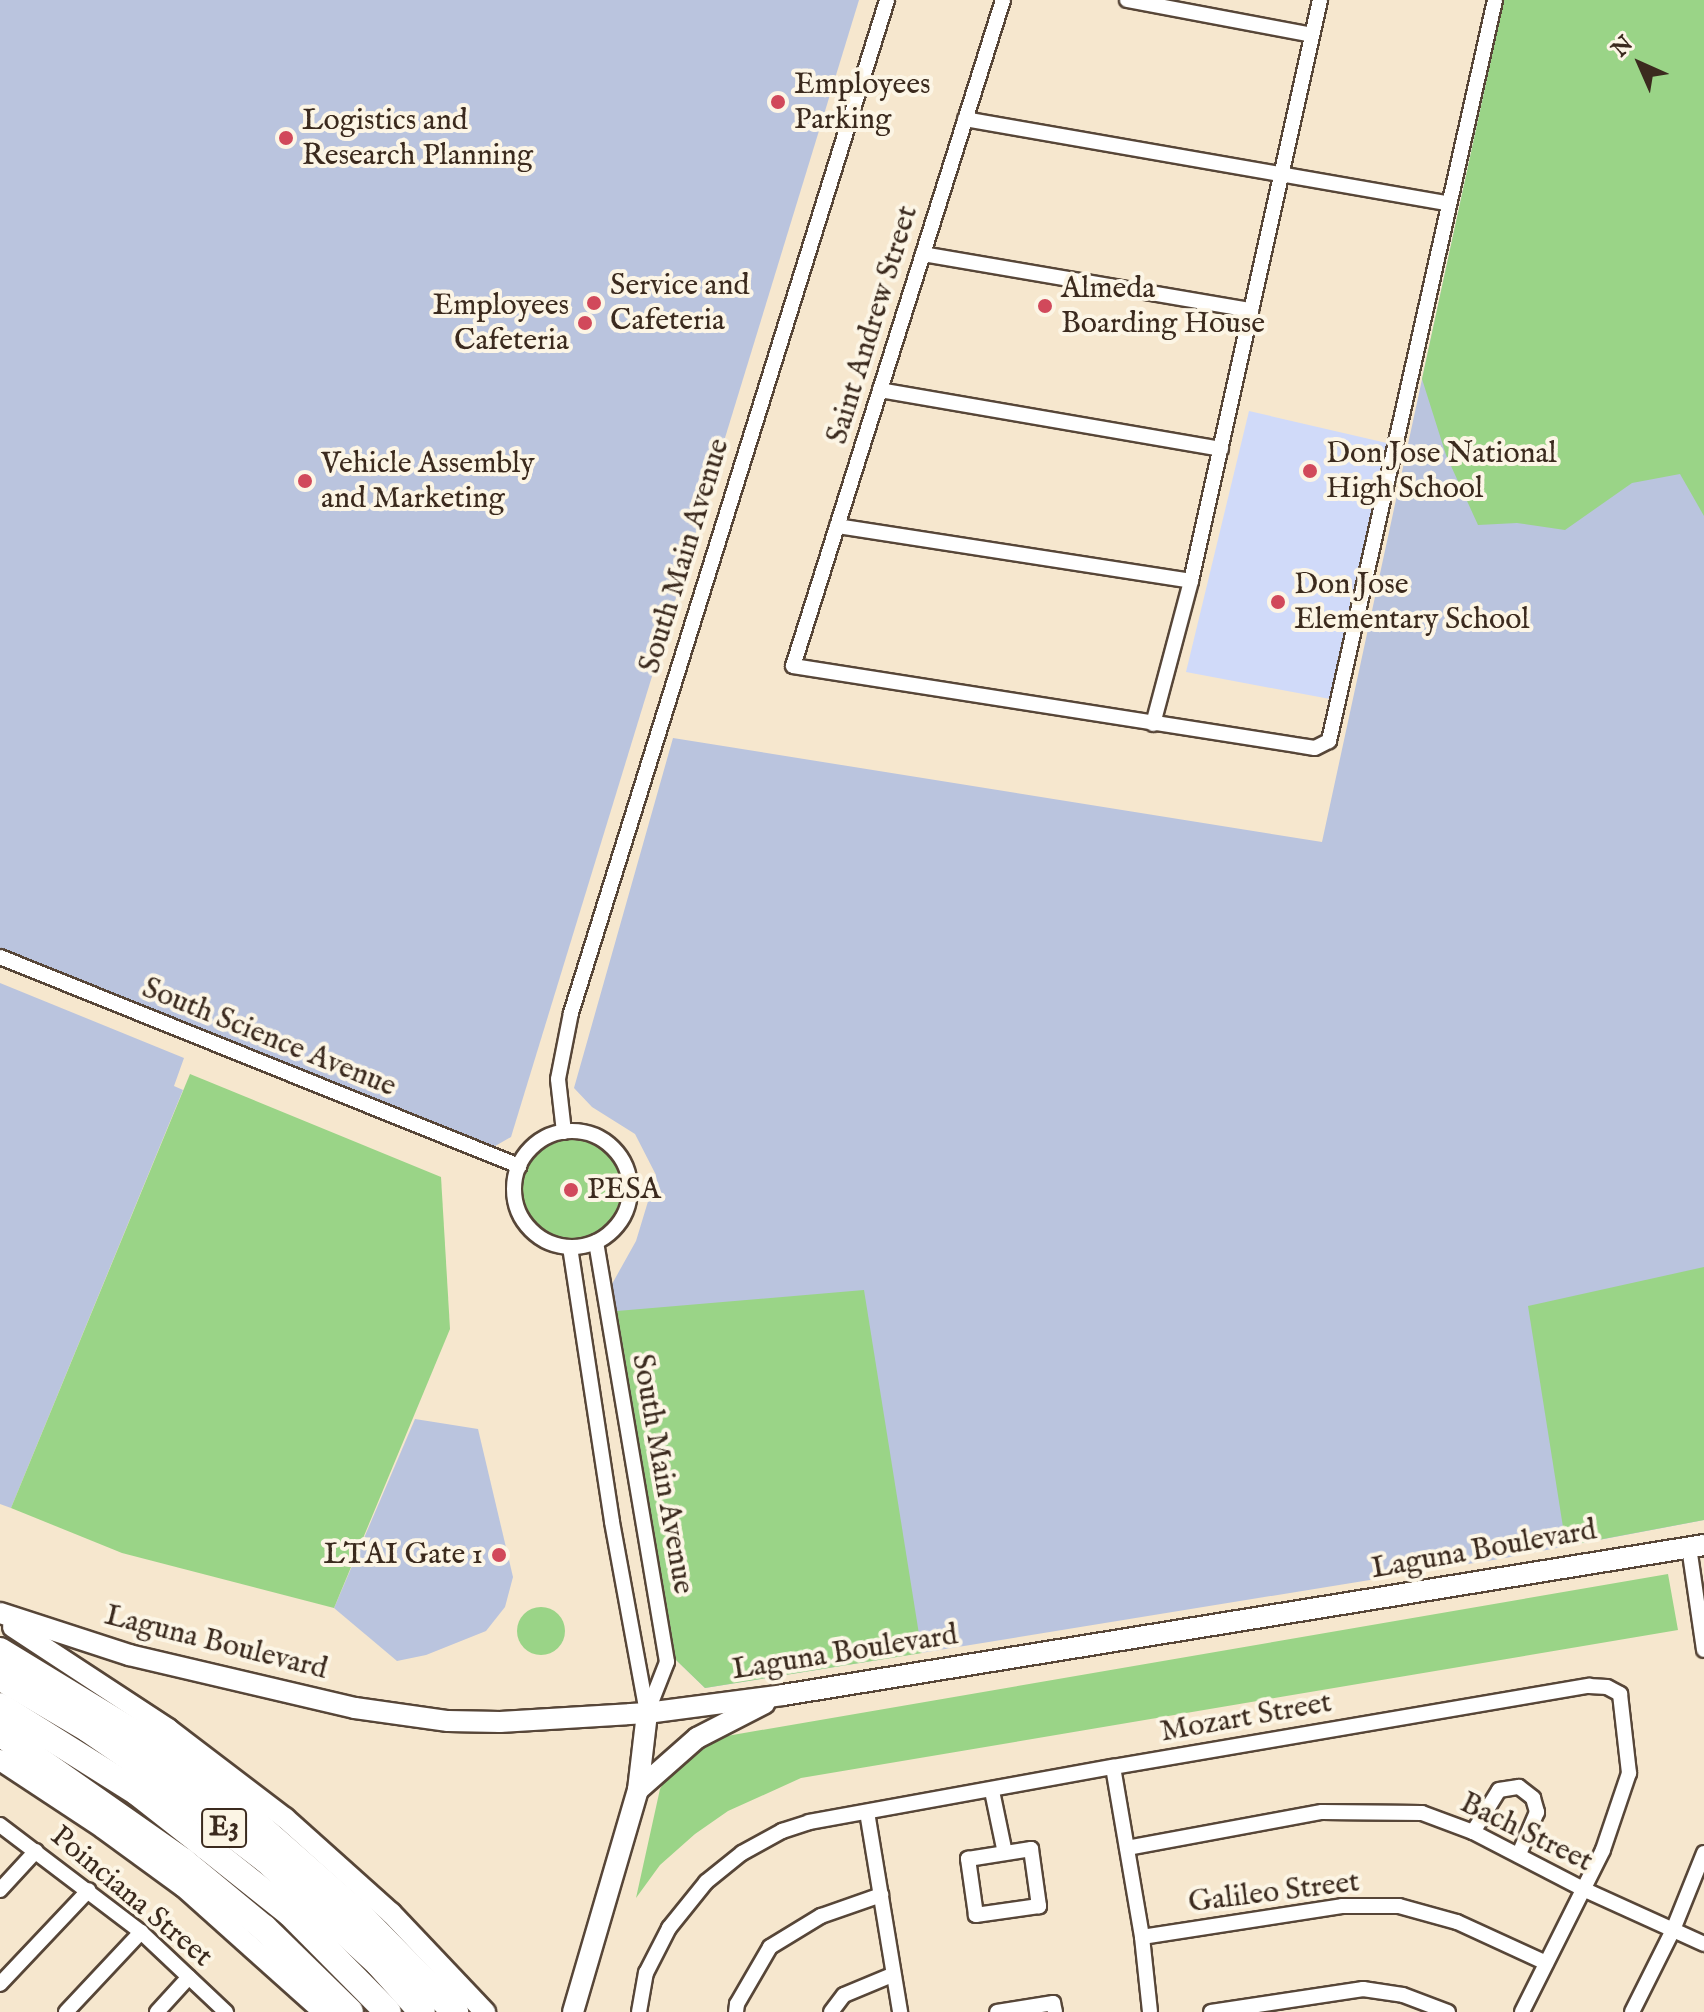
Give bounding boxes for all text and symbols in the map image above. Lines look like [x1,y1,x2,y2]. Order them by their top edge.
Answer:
north arrow [1600,24,1680,104]
text: N [1606,30,1640,64]
place label: Employees Parking [794,67,931,138]
marker: Employees Parking [769,93,787,111]
place label: Logistics and Research Planning [302,103,533,174]
marker: Logistics and Research Planning [277,129,295,147]
street label: Saint Andrew Street [820,202,926,448]
place label: Service and Cafeteria [610,268,750,338]
place label: Almeda Boarding House [1061,271,1265,342]
place label: Employees Cafeteria [432,288,569,358]
marker: Service and Cafeteria [585,294,603,312]
marker: Almeda Boarding House [1036,297,1054,315]
marker: Employees Cafeteria [576,314,594,332]
street label: South Main Avenue [632,434,738,678]
place label: Don Jose National High School [1326,436,1557,506]
place label: Vehicle Assembly and Marketing [321,446,535,516]
marker: Don Jose National High School [1301,462,1319,480]
marker: Vehicle Assembly and Marketing [296,472,314,490]
place label: Don Jose Elementary School [1294,567,1530,638]
marker: Don Jose Elementary School [1269,593,1287,611]
street label: South Science Avenue [137,971,401,1105]
place label: PESA [587,1172,661,1208]
marker: PESA [562,1181,580,1199]
street label: South Main Avenue [623,1351,701,1597]
street label: Laguna Boulevard [1369,1512,1599,1588]
place label: LTAI Gate 1 [323,1537,483,1573]
marker: LTAI Gate 1 [490,1546,508,1564]
street label: Laguna Boulevard [101,1598,331,1688]
street label: Laguna Boulevard [730,1617,960,1689]
street label: Mozart Street [1158,1685,1334,1751]
street label: Bach Street [1454,1786,1598,1880]
road number: E3 [200,1804,248,1852]
street label: Poinciana Street [43,1819,219,1975]
street label: Galileo Street [1186,1865,1362,1921]

